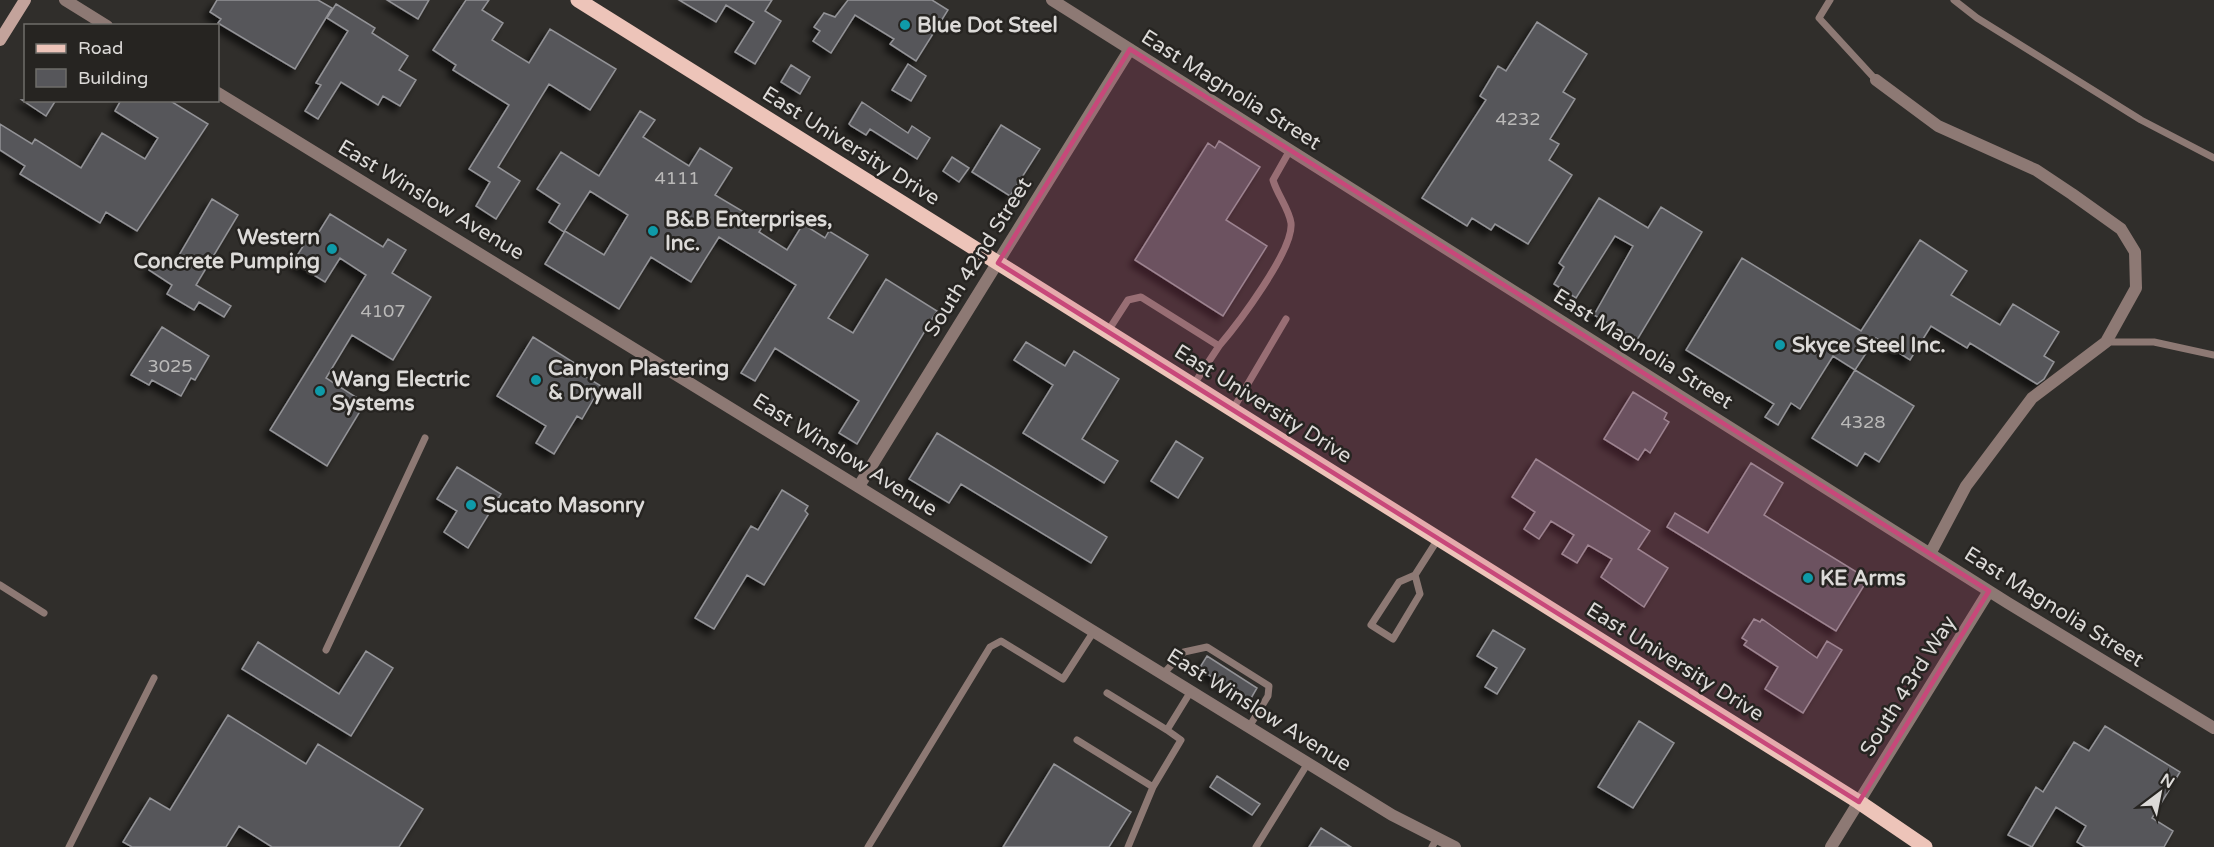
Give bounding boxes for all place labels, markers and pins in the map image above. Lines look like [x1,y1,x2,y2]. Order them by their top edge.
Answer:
place label: Blue Dot Steel [917,13,1058,38]
marker: Blue Dot Steel [898,18,912,32]
place label: B&B Enterprises, Inc. [665,207,833,256]
marker: B&B Enterprises, Inc. [646,224,660,238]
place label: Western Concrete Pumping [134,225,320,274]
marker: Western Concrete Pumping [325,242,339,256]
place label: Skyce Steel Inc. [1792,333,1946,358]
marker: Skyce Steel Inc. [1773,338,1787,352]
place label: Canyon Plastering & Drywall [548,356,729,405]
place label: Wang Electric Systems [332,367,470,416]
marker: Canyon Plastering & Drywall [529,373,543,387]
marker: Wang Electric Systems [313,384,327,398]
place label: Sucato Masonry [483,493,645,518]
marker: Sucato Masonry [464,498,478,512]
place label: KE Arms [1820,566,1906,591]
marker: KE Arms [1801,571,1815,585]

